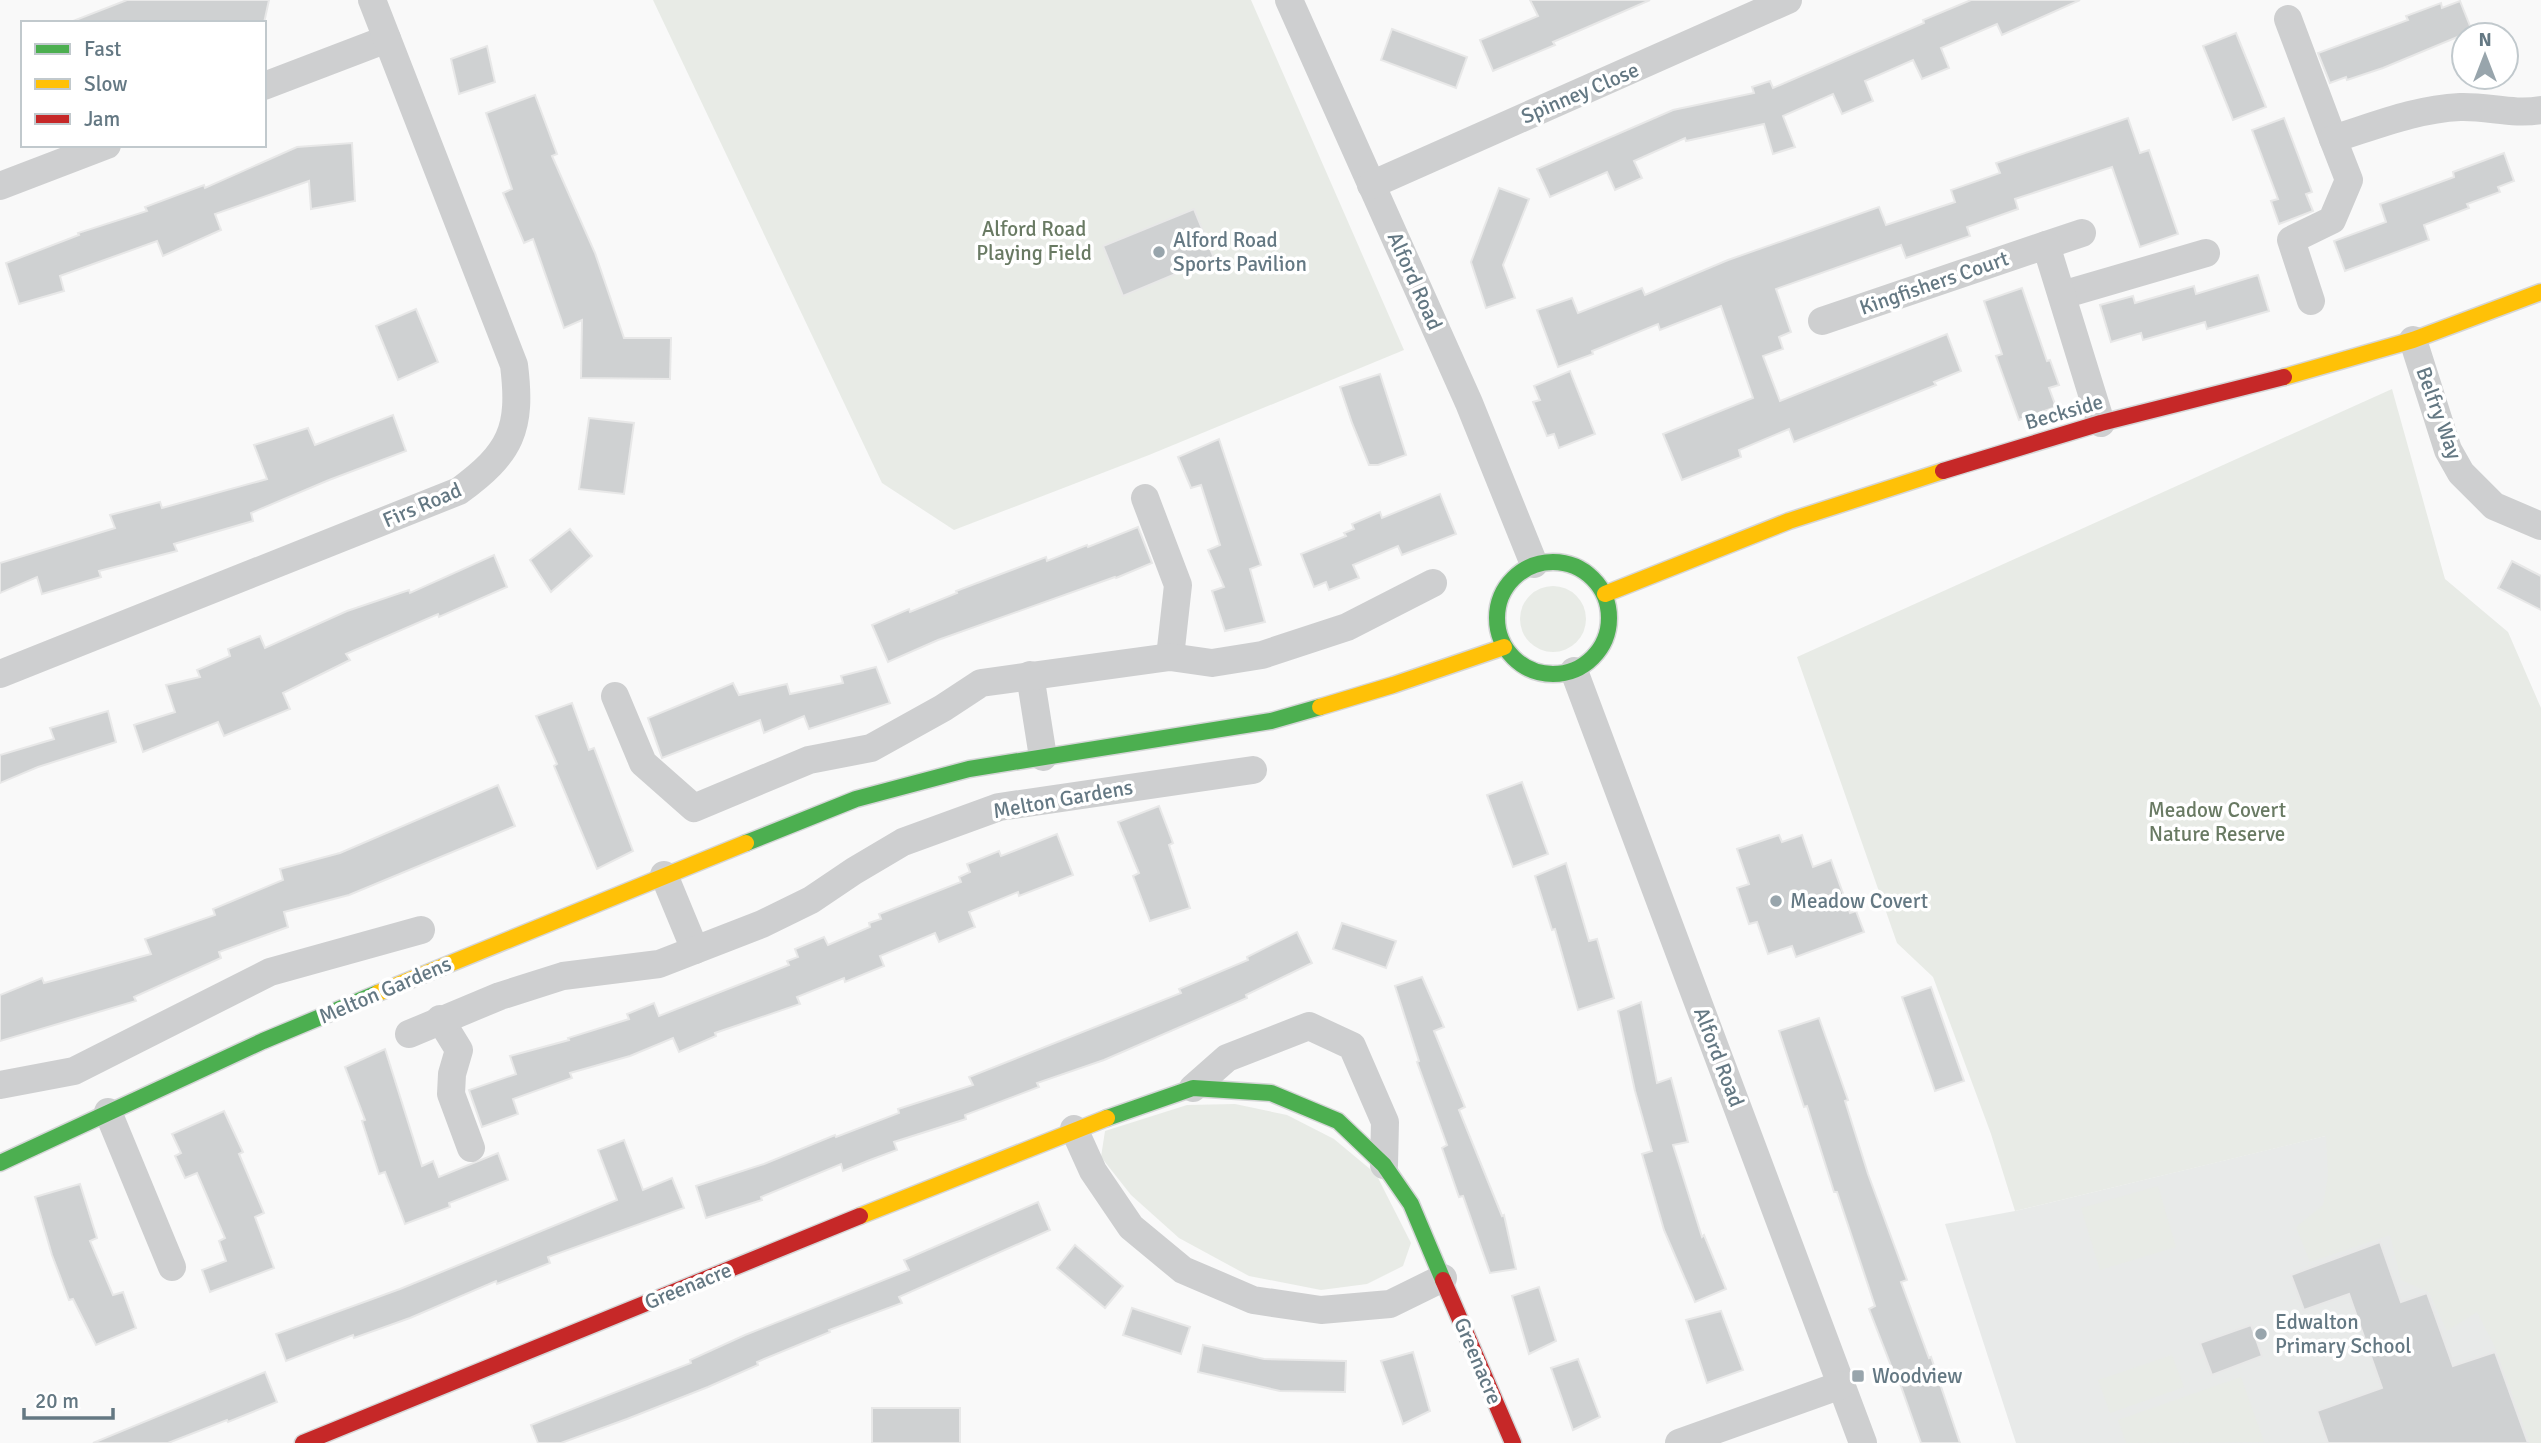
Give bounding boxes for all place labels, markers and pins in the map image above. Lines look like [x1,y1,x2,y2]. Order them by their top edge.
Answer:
place label: Alford Road Sports Pavilion [1173,227,1307,277]
marker: Alford Road Sports Pavilion [1151,244,1167,260]
place label: Meadow Covert [1790,888,1928,914]
marker: Meadow Covert [1768,893,1784,909]
place label: Edwalton Primary School [2275,1309,2411,1359]
marker: Edwalton Primary School [2253,1326,2269,1342]
place label: Woodview [1872,1363,1962,1389]
marker: Woodview [1850,1368,1866,1384]

